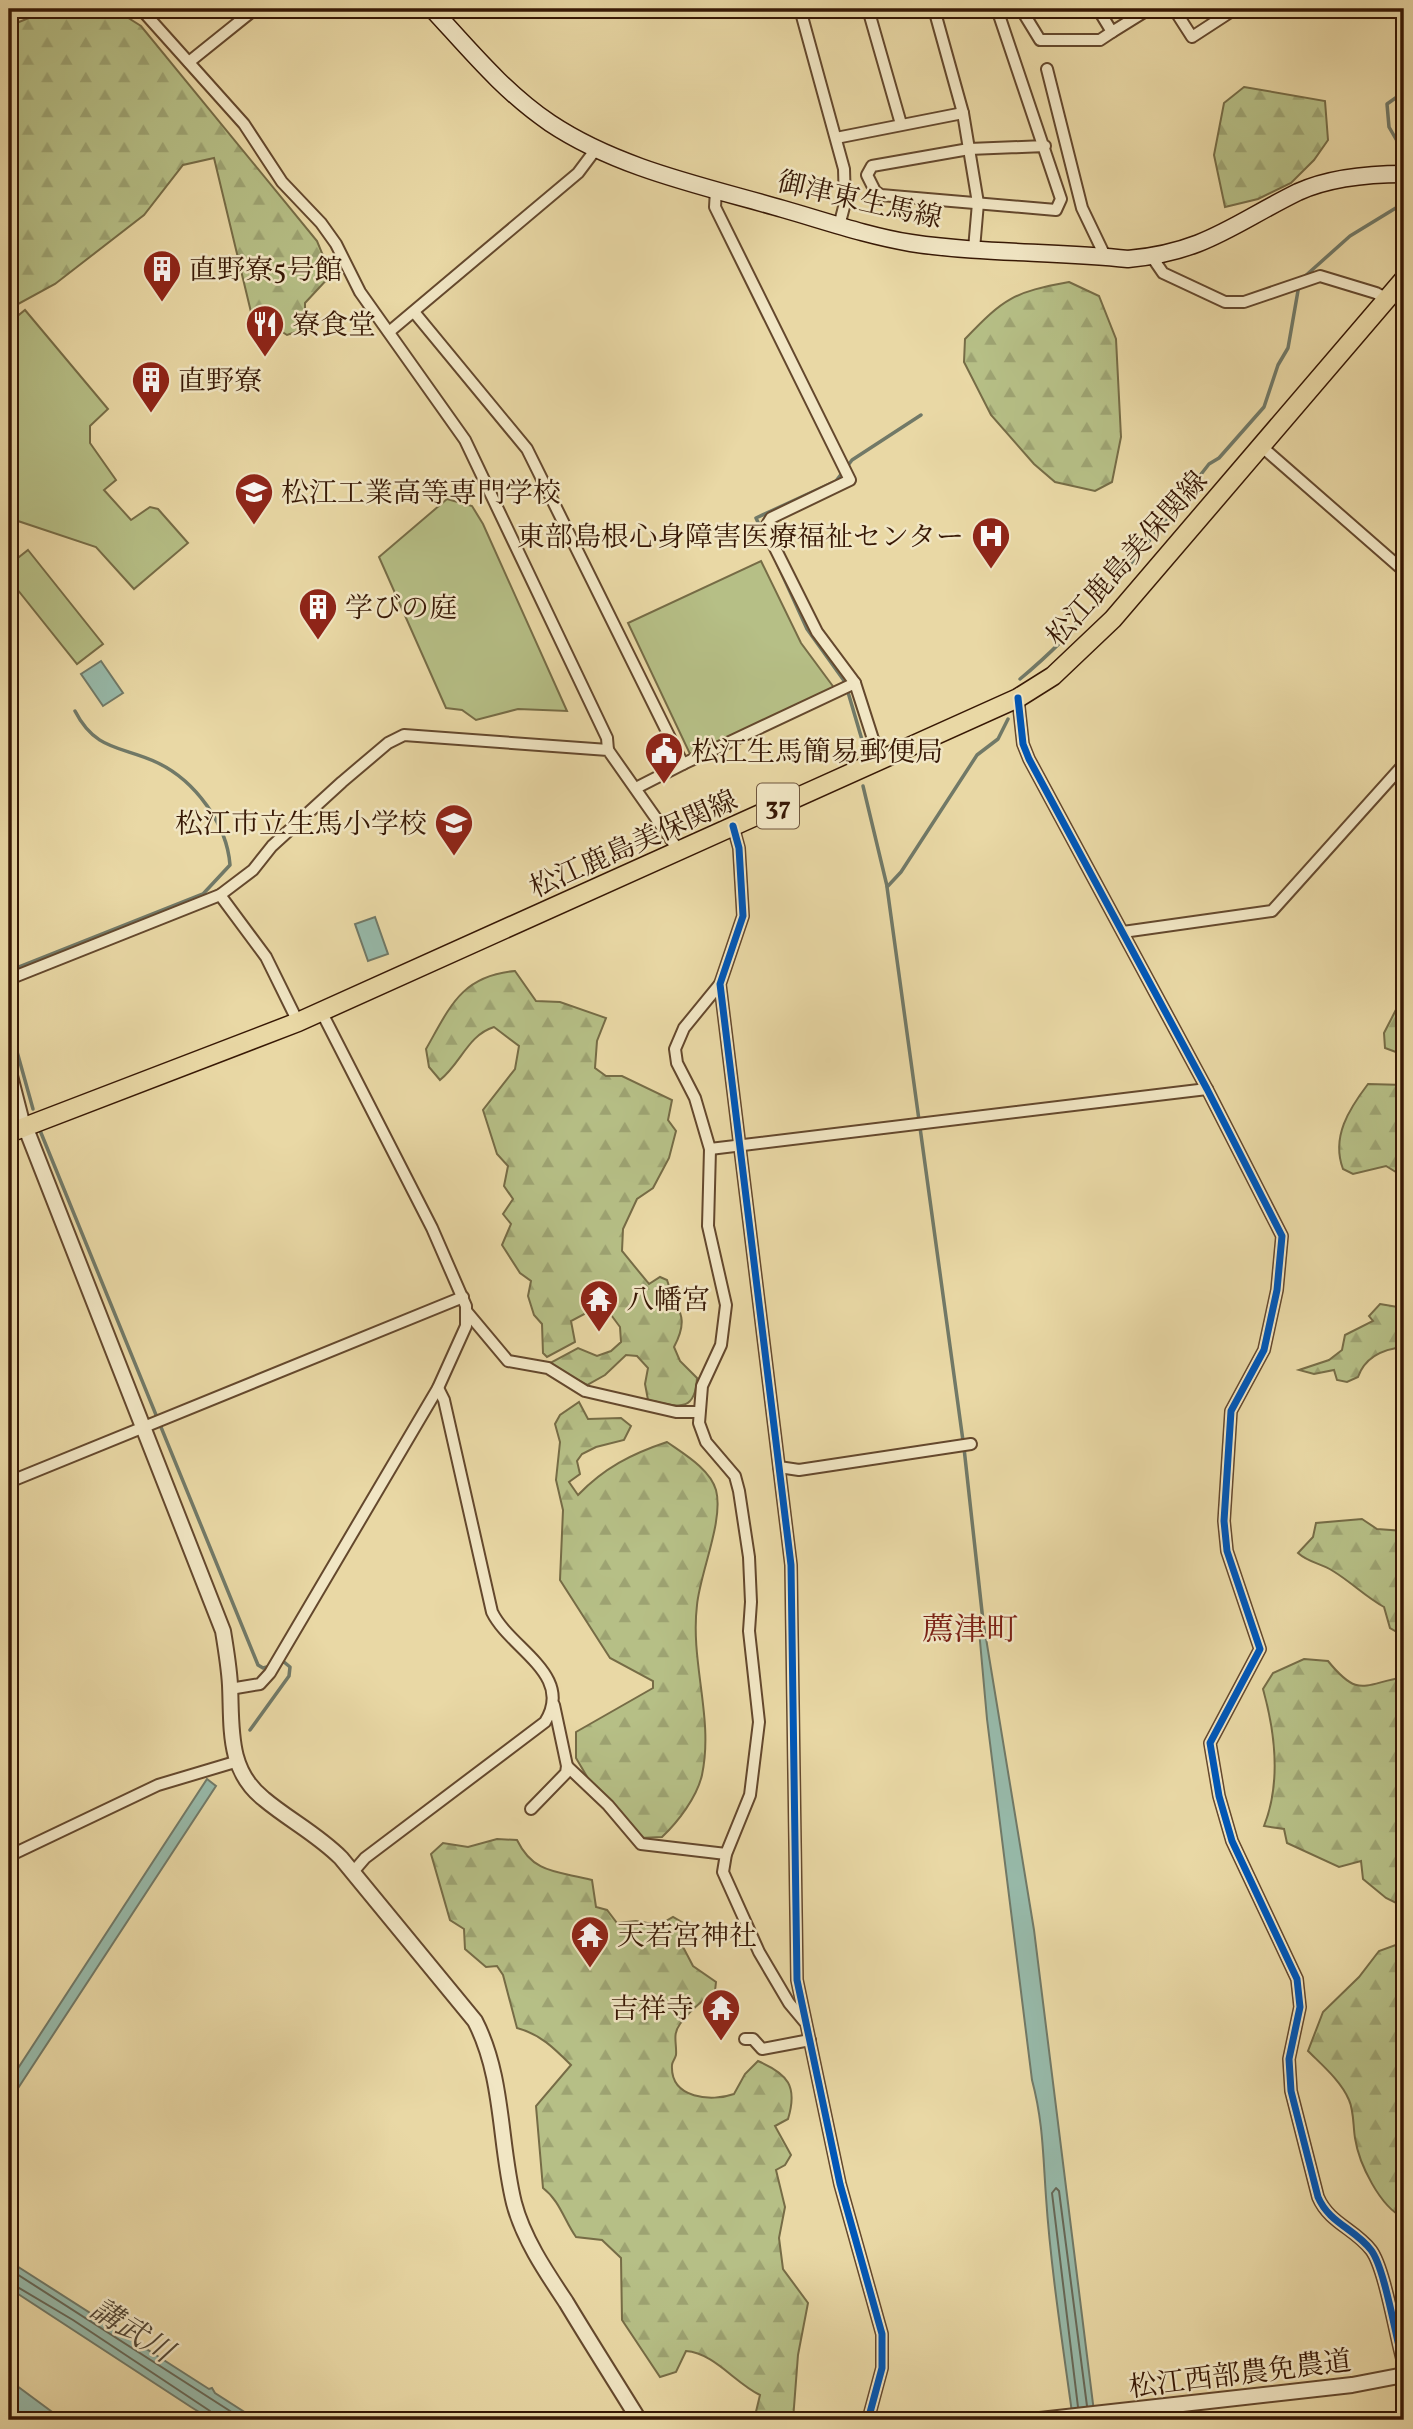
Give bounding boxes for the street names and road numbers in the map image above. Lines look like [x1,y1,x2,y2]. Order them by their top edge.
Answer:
street label: 御津東生馬線 [773,164,946,239]
street label: 松江鹿島美保関線 [1038,463,1217,656]
street label: 松江鹿島美保関線 [524,782,744,909]
road number: 37 [757,784,799,828]
street label: 松江西部農免農道 [1127,2342,1354,2408]

